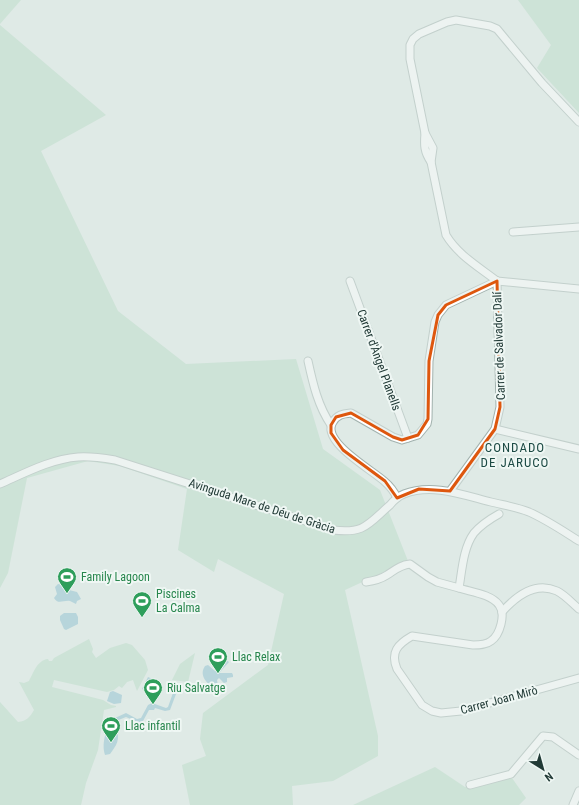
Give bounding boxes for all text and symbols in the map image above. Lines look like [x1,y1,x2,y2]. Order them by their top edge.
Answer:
street label: Carrer de Salvador Dalí [490,291,508,400]
street label: Carrer d'Àngel Planells [354,307,405,412]
district label: CONDADO DE JARUCO [481,440,549,470]
street label: Avinguda Mare de Déu de Gràcia [187,476,337,536]
sports icon: Family Lagoon [56,566,78,594]
place label: Family Lagoon [81,570,150,584]
place label: Piscines La Calma [156,587,201,615]
sports icon: Piscines La Calma [131,590,153,618]
sports icon: Llac Relax [207,646,229,674]
place label: Llac Relax [232,650,280,664]
sports icon: Riu Salvatge [142,677,164,705]
place label: Riu Salvatge [167,681,226,695]
street label: Carrer Joan Mirò [459,683,539,717]
sports icon: Llac infantil [100,715,122,743]
place label: Llac infantil [125,719,181,733]
north arrow [523,749,563,789]
text: N [542,769,555,784]

